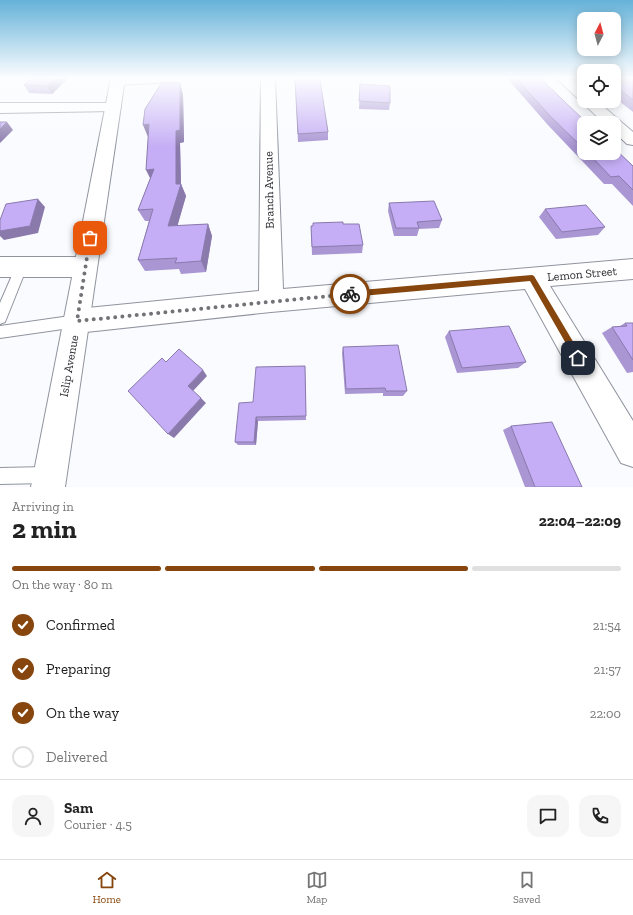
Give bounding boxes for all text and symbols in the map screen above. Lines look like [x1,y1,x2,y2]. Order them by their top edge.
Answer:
north arrow [577,12,621,56]
map controls [577,12,621,160]
button: locate [577,64,621,108]
button: layers [577,116,621,160]
street label: Branch Avenue [261,151,277,229]
pin [73,221,107,255]
icon: bag [79,227,101,249]
street label: Lemon Street [547,264,618,284]
courier [330,274,370,314]
icon: bike [339,283,361,305]
street label: Islip Avenue [57,334,81,398]
pin [561,341,595,375]
icon: home [567,347,589,369]
text: Arriving in [12,499,74,514]
text: 22:04–22:09 [539,512,621,530]
text: 2 min [12,513,77,545]
text: On the way · 80 m [12,577,112,592]
icon: check [12,614,34,636]
text: Confirmed [46,616,115,634]
text: 21:54 [593,618,621,633]
icon: check [12,658,34,680]
text: Preparing [46,660,111,678]
text: 21:57 [594,662,621,677]
icon: check [12,702,34,724]
text: On the way [46,704,119,722]
text: 22:00 [590,706,621,721]
text: Delivered [46,748,108,766]
button: person [12,795,54,837]
button: chat [527,795,569,837]
button: phone [579,795,621,837]
text: Sam [64,799,93,817]
text: Courier · 4.5 [64,817,132,832]
tab: Home [93,869,121,906]
tab: Map [306,869,328,906]
tab: Saved [513,869,540,906]

